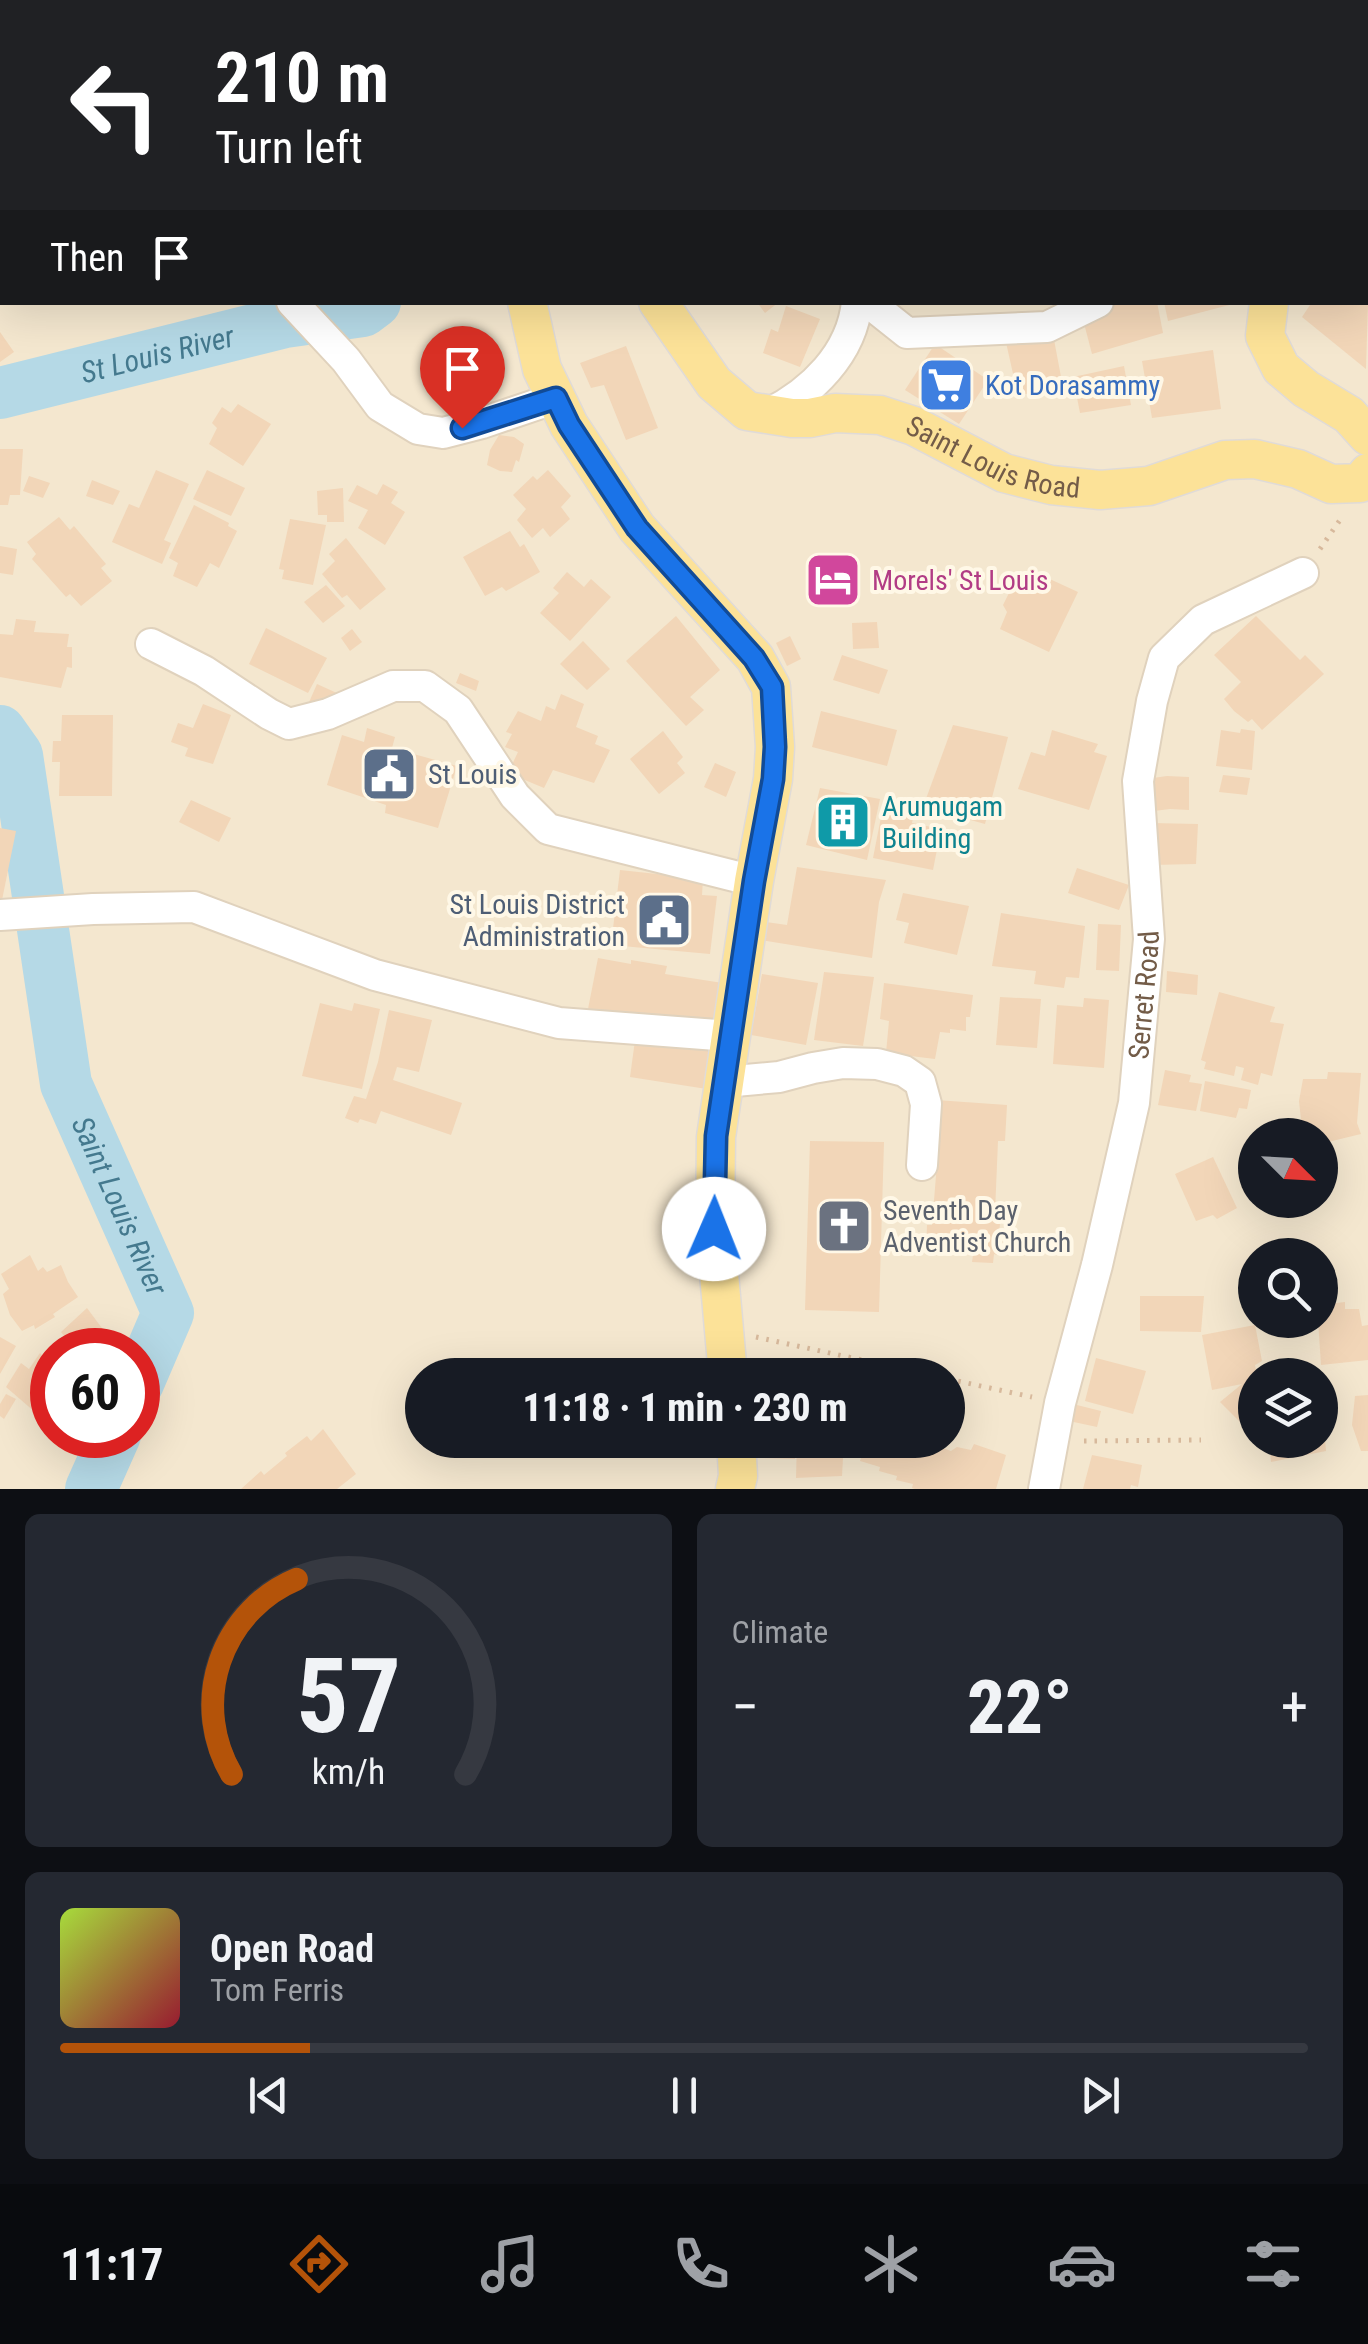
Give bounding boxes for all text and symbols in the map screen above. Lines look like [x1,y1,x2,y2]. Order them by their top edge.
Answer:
text: 210 m [215,37,389,119]
icon: left [50,40,180,170]
text: Turn left [215,121,363,174]
icon: arrive [144,230,199,285]
text: Then [50,236,124,280]
water label: St Louis River [77,318,239,390]
pin [420,326,505,429]
icon: arrive [435,341,490,396]
supermarket icon: Kot Dorasammy [916,355,976,415]
place label: Kot Dorasammy [985,369,1160,402]
street label: Saint Louis Road [901,408,1082,504]
hotel icon: Morels' St Louis [803,550,863,610]
place label: Morels' St Louis [872,564,1048,597]
public building icon: St Louis [359,744,419,804]
place label: St Louis [428,758,517,791]
place label: Arumugam Building [882,790,1003,855]
building icon: Arumugam Building [813,792,873,852]
place label: St Louis District Administration [450,888,625,953]
public building icon: St Louis District Administration [634,890,694,950]
street label: Serret Road [1122,930,1166,1060]
water label: Saint Louis River [65,1111,176,1301]
north arrow [1238,1118,1338,1218]
map controls [1238,1118,1338,1458]
position arrow [662,1177,766,1281]
place label: Seventh Day Adventist Church [883,1194,1071,1259]
church icon: Seventh Day Adventist Church [814,1196,874,1256]
button: search [1238,1238,1338,1338]
speed limit sign: 60 [30,1328,160,1458]
button: layers [1238,1358,1338,1458]
text: 11:18 · 1 min · 230 m [523,1386,847,1430]
text: Climate [732,1613,828,1651]
text: 57 [296,1636,401,1757]
text: 22° [967,1663,1073,1751]
text: − [732,1675,759,1739]
text: + [1281,1675,1308,1739]
text: km/h [311,1751,385,1793]
text: Open Road [210,1927,374,1971]
text: Tom Ferris [210,1971,344,2009]
icon: previous [241,2068,296,2123]
icon: pause [657,2068,712,2123]
icon: next [1073,2068,1128,2123]
icon: directions [284,2229,354,2299]
icon: music [475,2229,545,2299]
icon: phone [666,2229,736,2299]
icon: climate [856,2229,926,2299]
icon: car [1047,2229,1117,2299]
icon: filters [1238,2229,1308,2299]
text: 11:17 [60,2238,164,2291]

